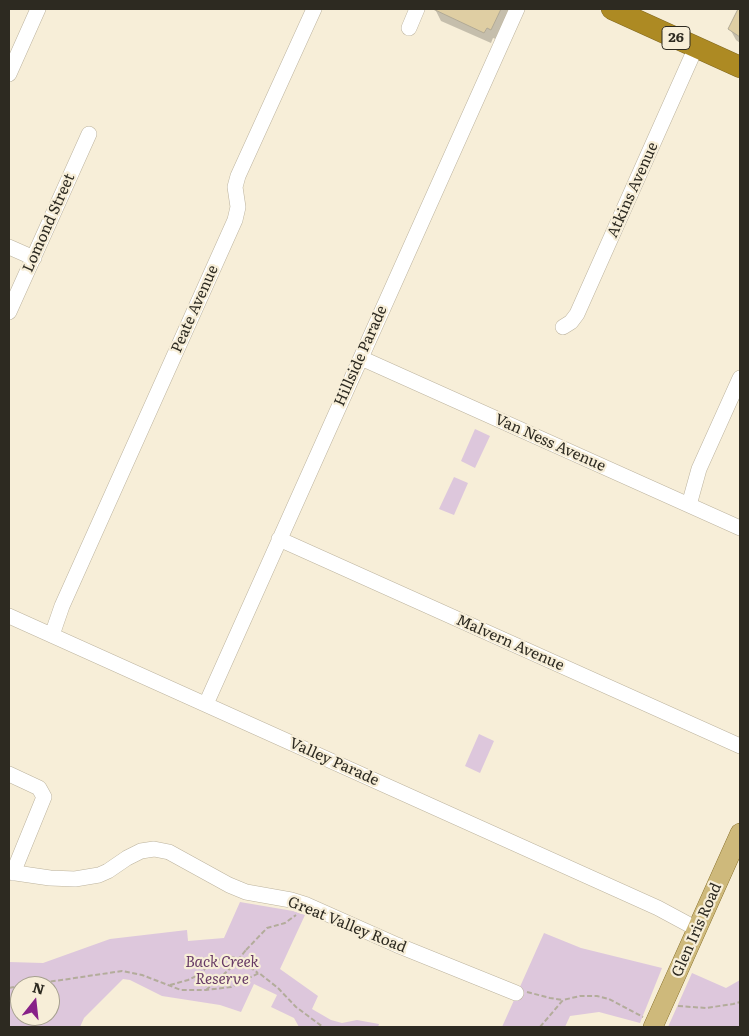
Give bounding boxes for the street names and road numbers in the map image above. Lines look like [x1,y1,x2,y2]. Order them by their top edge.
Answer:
road number: 26 [662,26,690,49]
street label: Atkins Avenue [604,139,662,241]
street label: Lomond Street [19,171,79,275]
street label: Peate Avenue [168,262,222,356]
street label: Hillside Parade [331,303,391,409]
street label: Van Ness Avenue [492,410,608,476]
street label: Malvern Avenue [453,611,567,675]
street label: Valley Parade [286,734,382,790]
street label: Glen Iris Road [668,880,726,980]
street label: Great Valley Road [285,893,409,957]

